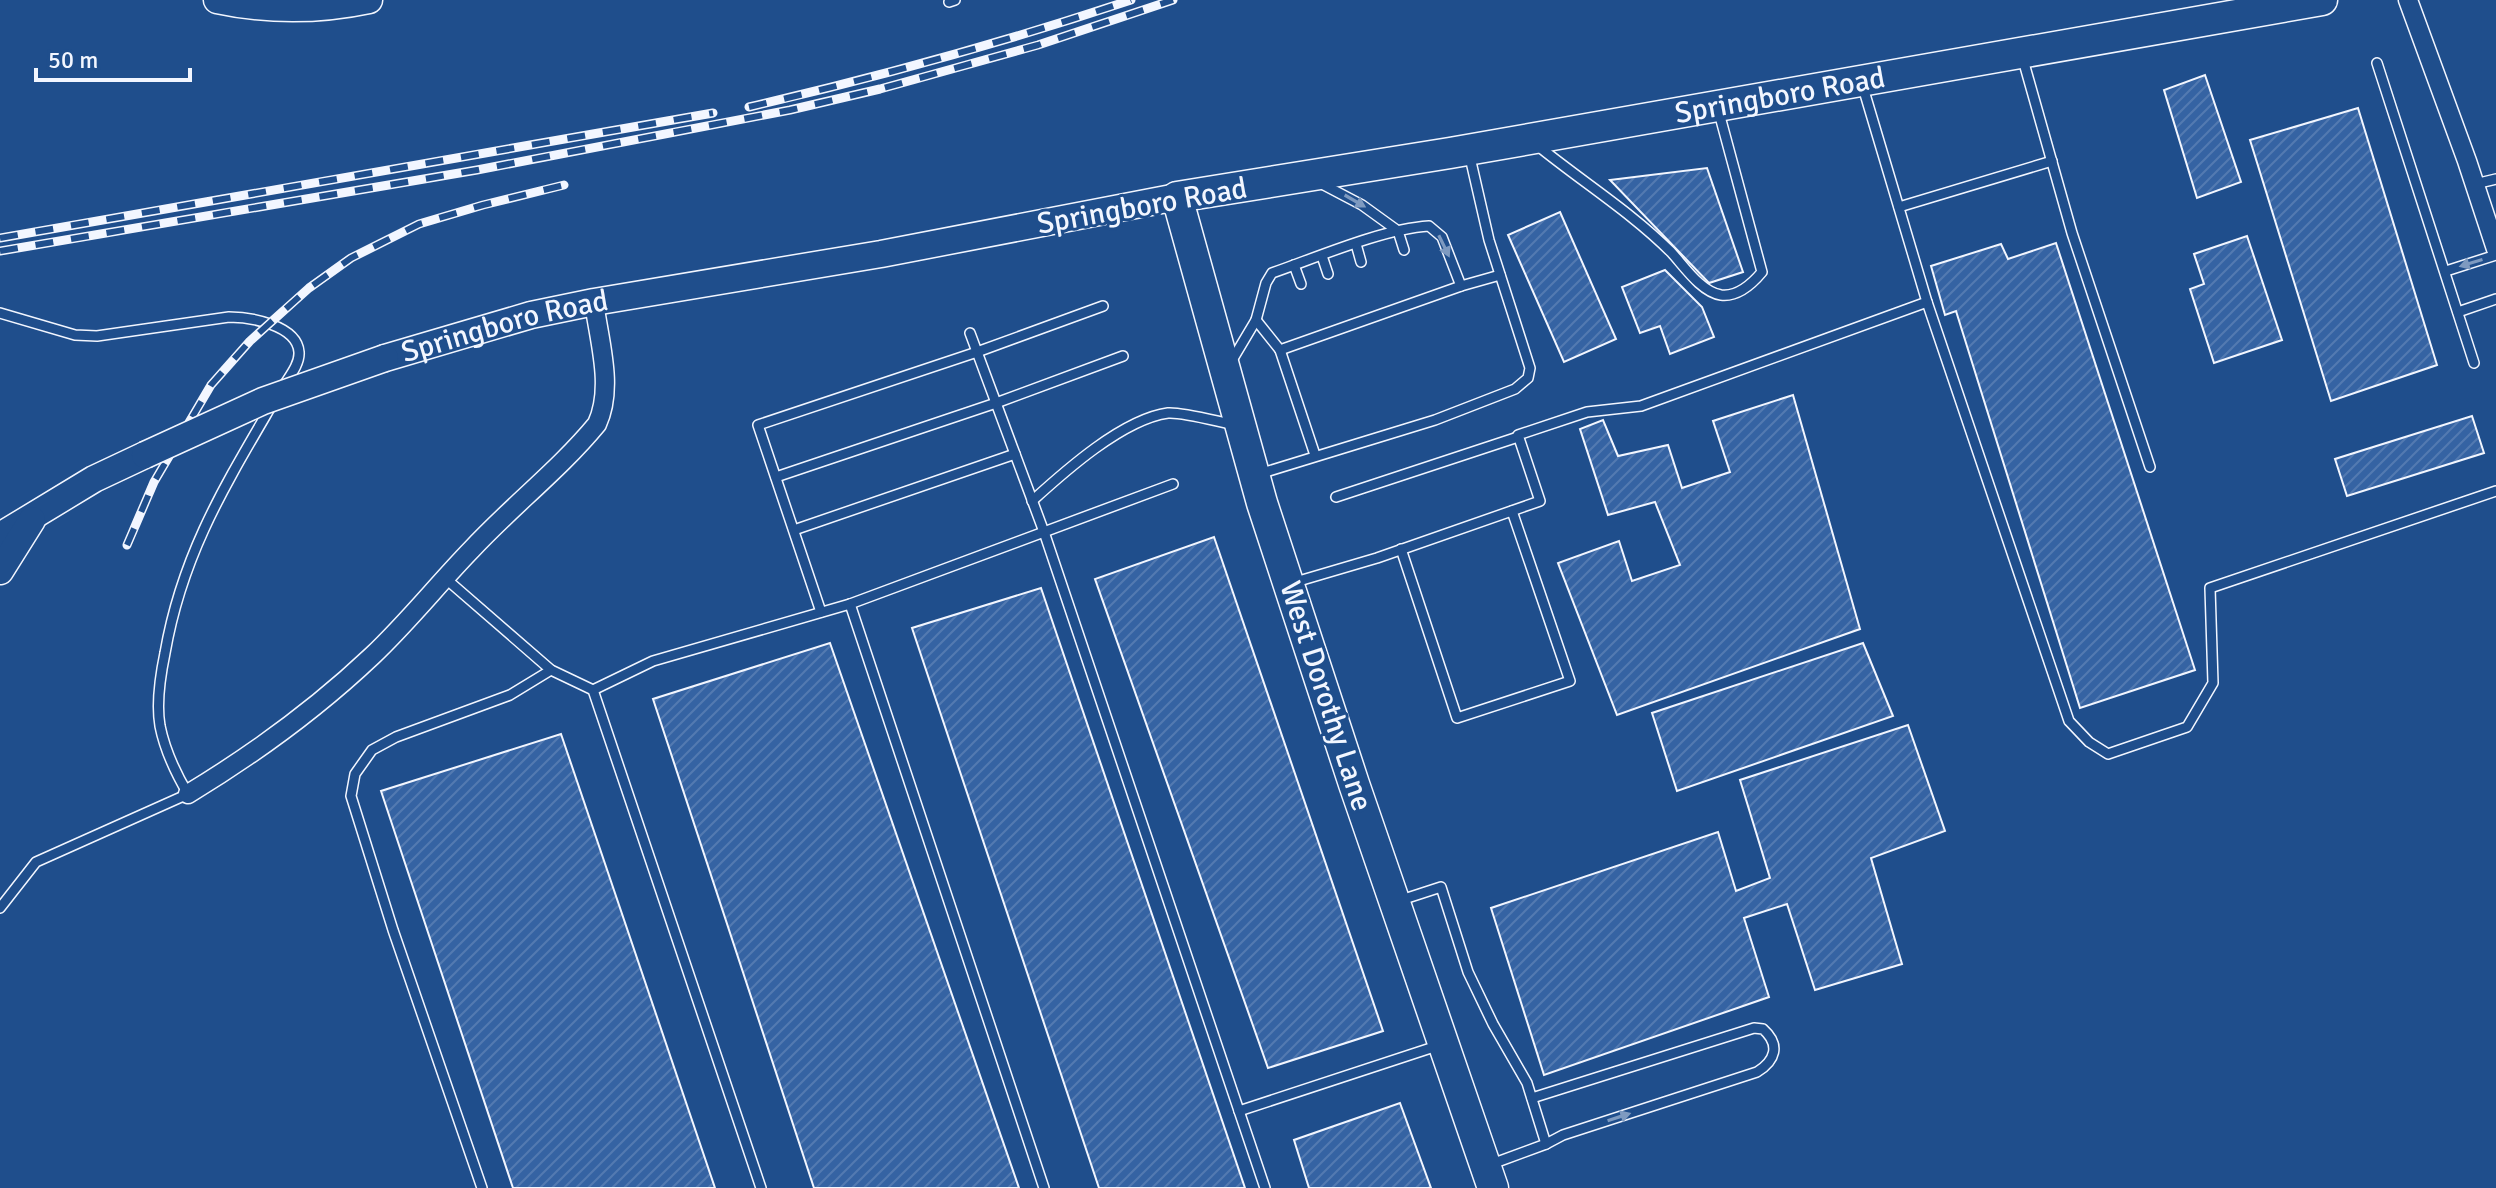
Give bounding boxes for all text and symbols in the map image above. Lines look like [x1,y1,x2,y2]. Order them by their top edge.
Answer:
scale bar [36,32,190,82]
text: 50 m [48,45,98,75]
street label: Springboro Road [1672,58,1888,132]
street label: Springboro Road [1034,169,1250,243]
one-way arrow [1344,194,1366,208]
one-way arrow [1437,235,1451,258]
one-way arrow [2458,257,2482,270]
street label: Springboro Road [397,281,611,371]
street label: West Dorothy Lane [1271,576,1381,816]
one-way arrow [1607,1110,1631,1122]

